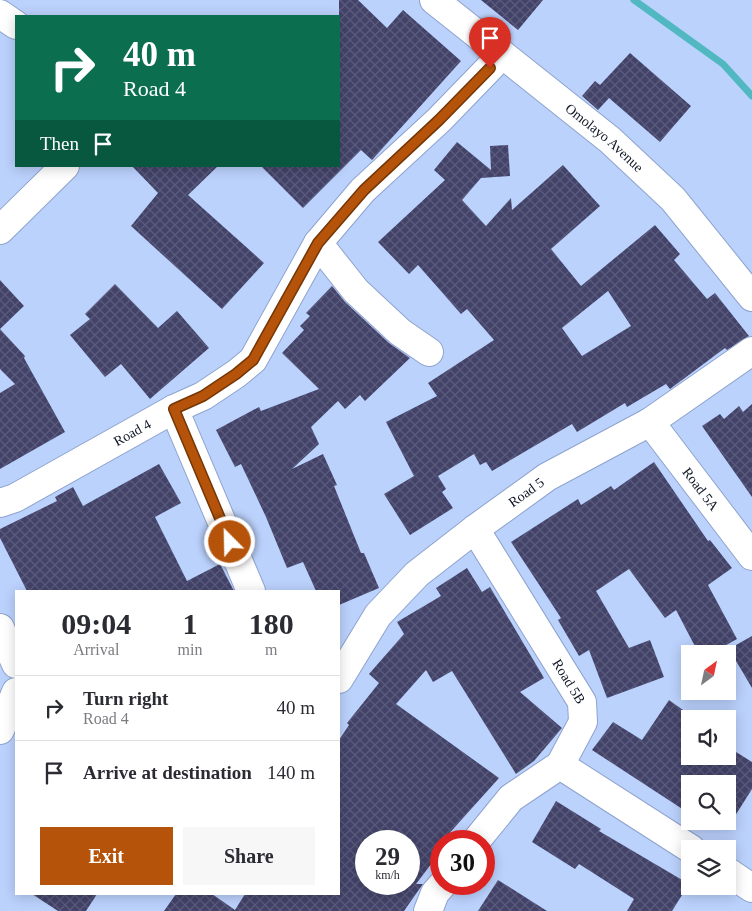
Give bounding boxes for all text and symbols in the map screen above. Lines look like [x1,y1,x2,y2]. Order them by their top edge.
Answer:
pin [469,17,511,68]
icon: arrive [476,24,504,52]
icon: right [40,35,105,100]
text: 40 m [123,35,196,74]
text: Road 4 [123,76,186,101]
street label: Omolayo Avenue [562,101,646,175]
icon: arrive [89,130,117,158]
text: Then [40,133,79,154]
street label: Road 4 [111,417,153,449]
street label: Road 5A [679,465,722,514]
street label: Road 5 [506,475,547,510]
position arrow [203,515,255,567]
text: 09:04 [61,607,131,640]
text: 1 [182,607,197,640]
text: 180 [249,607,294,640]
text: Arrival [73,641,119,658]
text: min [178,641,202,658]
text: m [265,641,277,658]
north arrow [681,645,736,700]
map controls [681,645,736,895]
street label: Road 5B [549,657,588,706]
text: Turn right [83,688,168,709]
icon: right [40,694,68,722]
text: 40 m [276,697,315,718]
text: Road 4 [83,710,129,727]
button: sound [681,710,736,765]
icon: arrive [40,759,68,787]
text: Arrive at destination [83,762,252,783]
text: 140 m [267,762,315,783]
button: search [681,775,736,830]
button: Exit [40,827,173,885]
button: Share [183,827,315,885]
speed limit sign: 30 [430,830,495,895]
button: layers [681,840,736,895]
text: 29 [375,843,400,870]
text: km/h [375,868,400,882]

